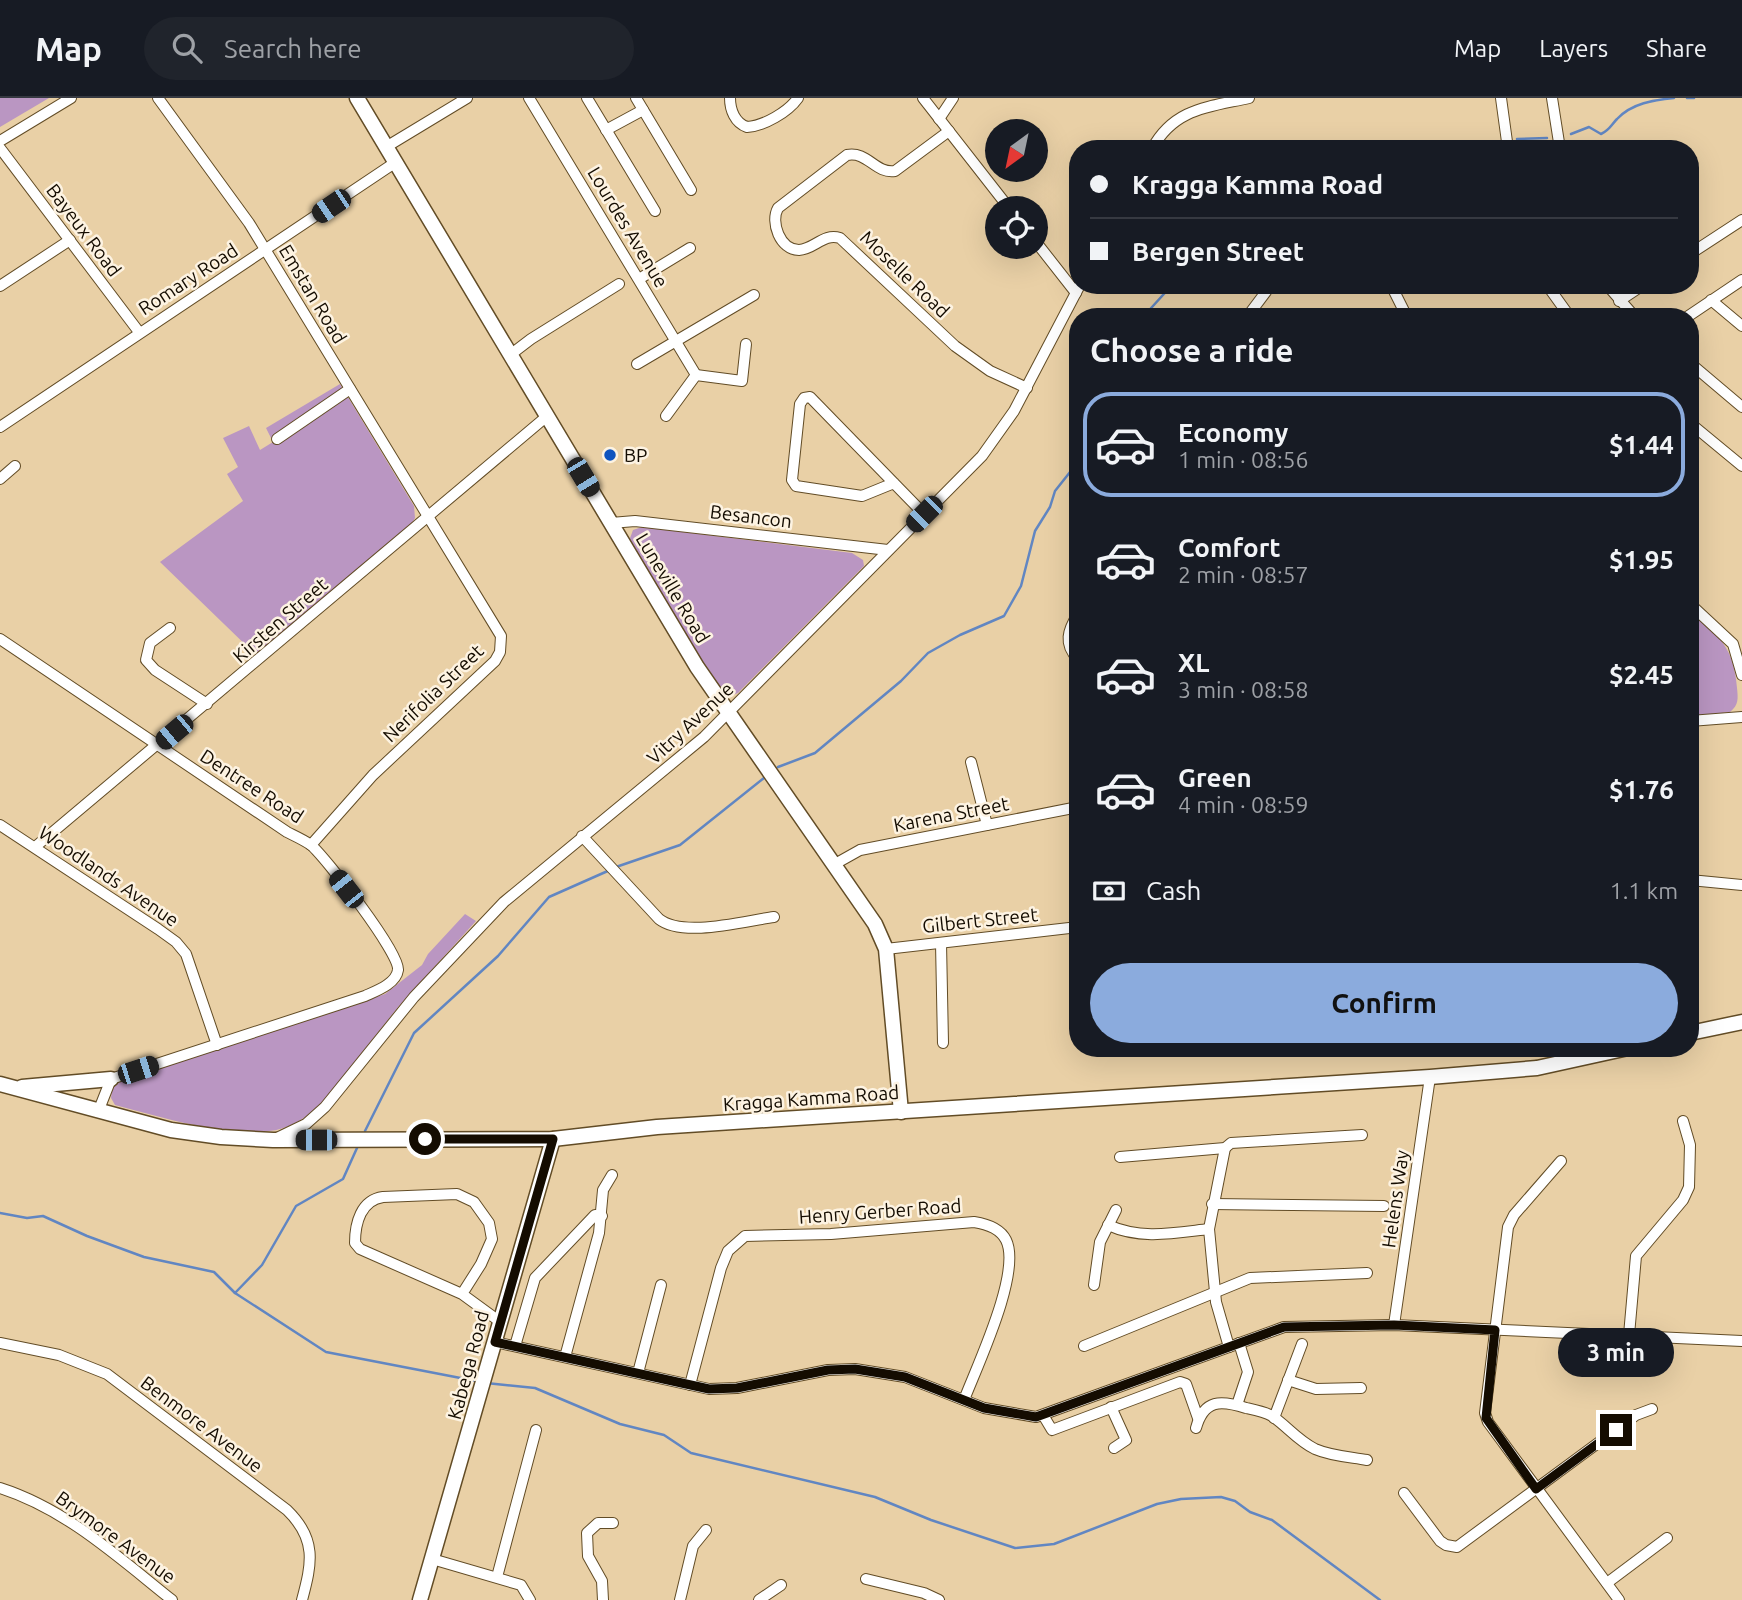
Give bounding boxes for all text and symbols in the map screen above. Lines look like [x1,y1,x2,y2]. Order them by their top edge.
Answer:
search box [144,17,634,80]
icon: search [168,29,206,67]
text: Map [35,30,102,67]
text: Search here [224,34,362,63]
text: Map [1454,35,1501,62]
text: Layers [1539,35,1608,62]
text: Share [1646,35,1707,62]
north arrow [985,119,1048,182]
map controls [985,119,1048,259]
street label: Lourdes Avenue [583,163,673,291]
text: Kragga Kamma Road [1132,170,1383,199]
street label: Bayeux Road [42,179,126,281]
car [308,186,355,226]
button: locate [985,196,1048,259]
street label: Moselle Road [856,226,954,322]
text: Bergen Street [1132,237,1304,266]
street label: Romary Road [134,239,242,319]
street label: Emstan Road [275,241,351,347]
text: Choose a ride [1090,332,1293,368]
icon: car [1094,413,1157,476]
text: Economy [1178,418,1288,447]
text: $1.44 [1609,430,1674,459]
place label: BP [624,444,647,466]
marker: BP [602,447,618,463]
text: 1 min · 08:56 [1178,447,1309,472]
car [564,454,603,500]
car [902,492,947,536]
street label: Besancon [709,500,793,532]
icon: car [1094,528,1157,591]
street label: Luneville Road [632,529,714,647]
text: Comfort [1178,533,1281,562]
text: $1.95 [1609,545,1674,574]
text: 2 min · 08:57 [1178,562,1309,587]
street label: Kirsten Street [228,573,332,667]
street label: Nerifolia Street [378,639,488,746]
icon: car [1094,643,1157,706]
text: XL [1178,648,1209,677]
text: $2.45 [1609,660,1674,689]
street label: Vitry Avenue [642,677,738,769]
text: 3 min · 08:58 [1178,677,1309,702]
car [152,710,197,754]
street label: Dentree Road [196,744,308,828]
icon: car [1094,758,1157,821]
text: Green [1178,763,1252,792]
text: $1.76 [1609,775,1674,804]
street label: Karena Street [891,792,1011,836]
text: 4 min · 08:59 [1178,792,1309,817]
street label: Woodlands Avenue [35,821,183,931]
car [325,866,368,912]
icon: cash [1090,872,1128,910]
text: Cash [1146,876,1201,905]
text: 1.1 km [1610,878,1678,903]
street label: Gilbert Street [921,903,1039,937]
button: Confirm [1090,963,1678,1043]
car [115,1054,162,1086]
street label: Kragga Kamma Road [722,1081,900,1115]
route start [409,1123,441,1155]
car [296,1130,338,1151]
street label: Helens Way [1377,1149,1413,1249]
street label: Henry Gerber Road [798,1194,962,1228]
street label: Kabega Road [443,1308,493,1422]
callout: 3 min [1558,1328,1674,1378]
text: 3 min [1587,1340,1645,1365]
street label: Benmore Avenue [137,1371,267,1477]
route end [1600,1414,1632,1446]
street label: Brymore Avenue [52,1486,180,1588]

